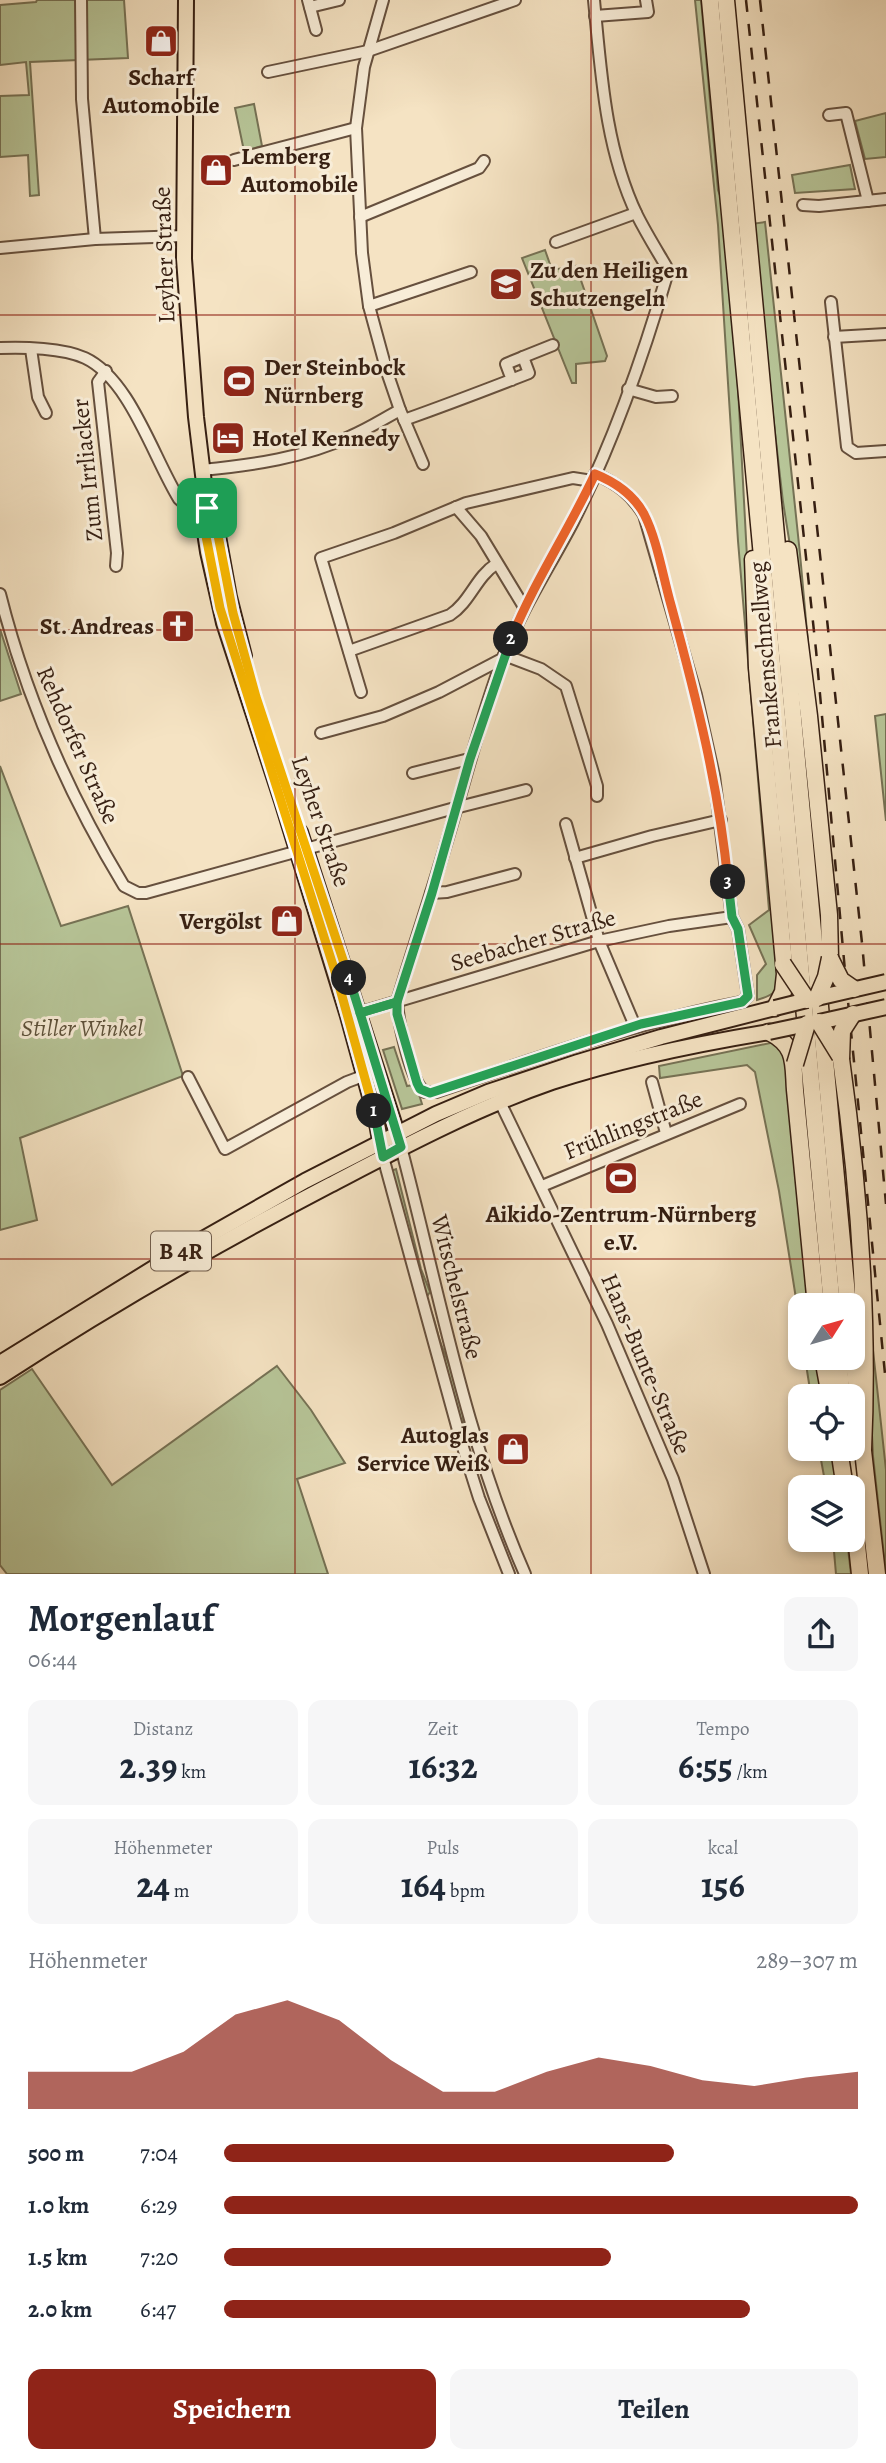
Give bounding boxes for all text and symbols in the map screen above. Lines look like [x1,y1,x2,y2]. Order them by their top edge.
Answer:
shop icon: Scharf Automobile [142,22,180,60]
place label: Scharf Automobile [101,61,220,121]
place label: Lemberg Automobile [240,140,358,200]
shop icon: Lemberg Automobile [197,151,235,189]
street label: Leyher Straße [146,186,182,324]
place label: Zu den Heiligen Schutzengeln [530,254,689,314]
school or university icon: Zu den Heiligen Schutzengeln [487,265,525,303]
place label: Der Steinbock Nürnberg [264,351,406,411]
sports icon: Der Steinbock Nürnberg [220,362,258,400]
street label: Zum Irrliacker [64,397,110,543]
hotel icon: Hotel Kennedy [209,419,247,457]
place label: Hotel Kennedy [252,422,400,454]
pin [177,478,237,538]
icon: arrive [188,489,226,527]
street label: Frankenschnellweg [741,560,789,750]
church icon: St. Andreas [159,607,197,645]
place label: St. Andreas [40,610,154,642]
pin: 2 [494,622,528,656]
text: 2 [506,625,515,651]
street label: Rehdorfer Straße [29,661,127,829]
street label: Leyher Straße [284,751,358,891]
pin: 3 [710,864,746,900]
text: 3 [723,868,732,894]
street label: Seebacher Straße [447,901,619,979]
shop icon: Vergölst [268,902,306,940]
place label: Vergölst [178,905,262,937]
pin: 4 [332,960,366,996]
text: 4 [344,964,353,990]
park label: Stiller Winkel [21,1012,143,1044]
street label: Frühlingstraße [559,1083,707,1167]
pin: 1 [356,1094,392,1128]
text: 1 [370,1097,377,1123]
sports icon: Aikido-Zentrum-Nürnberg e.V. [602,1159,640,1197]
place label: Aikido-Zentrum-Nürnberg e.V. [485,1198,757,1258]
street label: Witschelstraße [423,1210,490,1363]
road number: B 4R [151,1232,211,1270]
street label: Hans-Bunte-Straße [593,1268,699,1460]
north arrow [788,1293,864,1370]
map controls [788,1293,865,1552]
button: locate [788,1384,865,1461]
place label: Autoglas Service Weiß [357,1419,490,1479]
shop icon: Autoglas Service Weiß [494,1430,532,1468]
button: layers [788,1475,865,1552]
text: Morgenlauf [28,1592,215,1644]
button: share [784,1597,858,1671]
text: 06:44 [28,1644,77,1675]
text: Distanz [133,1716,193,1742]
text: Zeit [428,1716,458,1742]
text: Tempo [696,1716,750,1742]
text: 2.39 [120,1742,177,1790]
text: 16:32 [408,1742,478,1790]
text: 6:55 [678,1742,733,1790]
text: km [177,1759,206,1785]
text: /km [733,1759,768,1785]
text: Höhenmeter [114,1835,212,1861]
text: Puls [426,1835,460,1861]
text: kcal [708,1835,738,1861]
text: 24 [137,1861,170,1909]
text: 164 [401,1861,446,1909]
text: 156 [701,1861,745,1909]
text: m [170,1878,189,1904]
text: bpm [446,1878,485,1904]
text: Höhenmeter [28,1945,148,1976]
text: 289–307 m [756,1945,858,1976]
text: 500 m [28,2138,84,2169]
text: 7:04 [140,2138,178,2169]
text: 1.0 km [28,2190,89,2221]
text: 6:29 [140,2190,178,2221]
text: 1.5 km [28,2242,88,2273]
text: 7:20 [140,2242,178,2273]
text: 2.0 km [28,2294,92,2325]
text: 6:47 [140,2294,176,2325]
button: Speichern [28,2369,436,2449]
button: Teilen [450,2369,858,2449]

